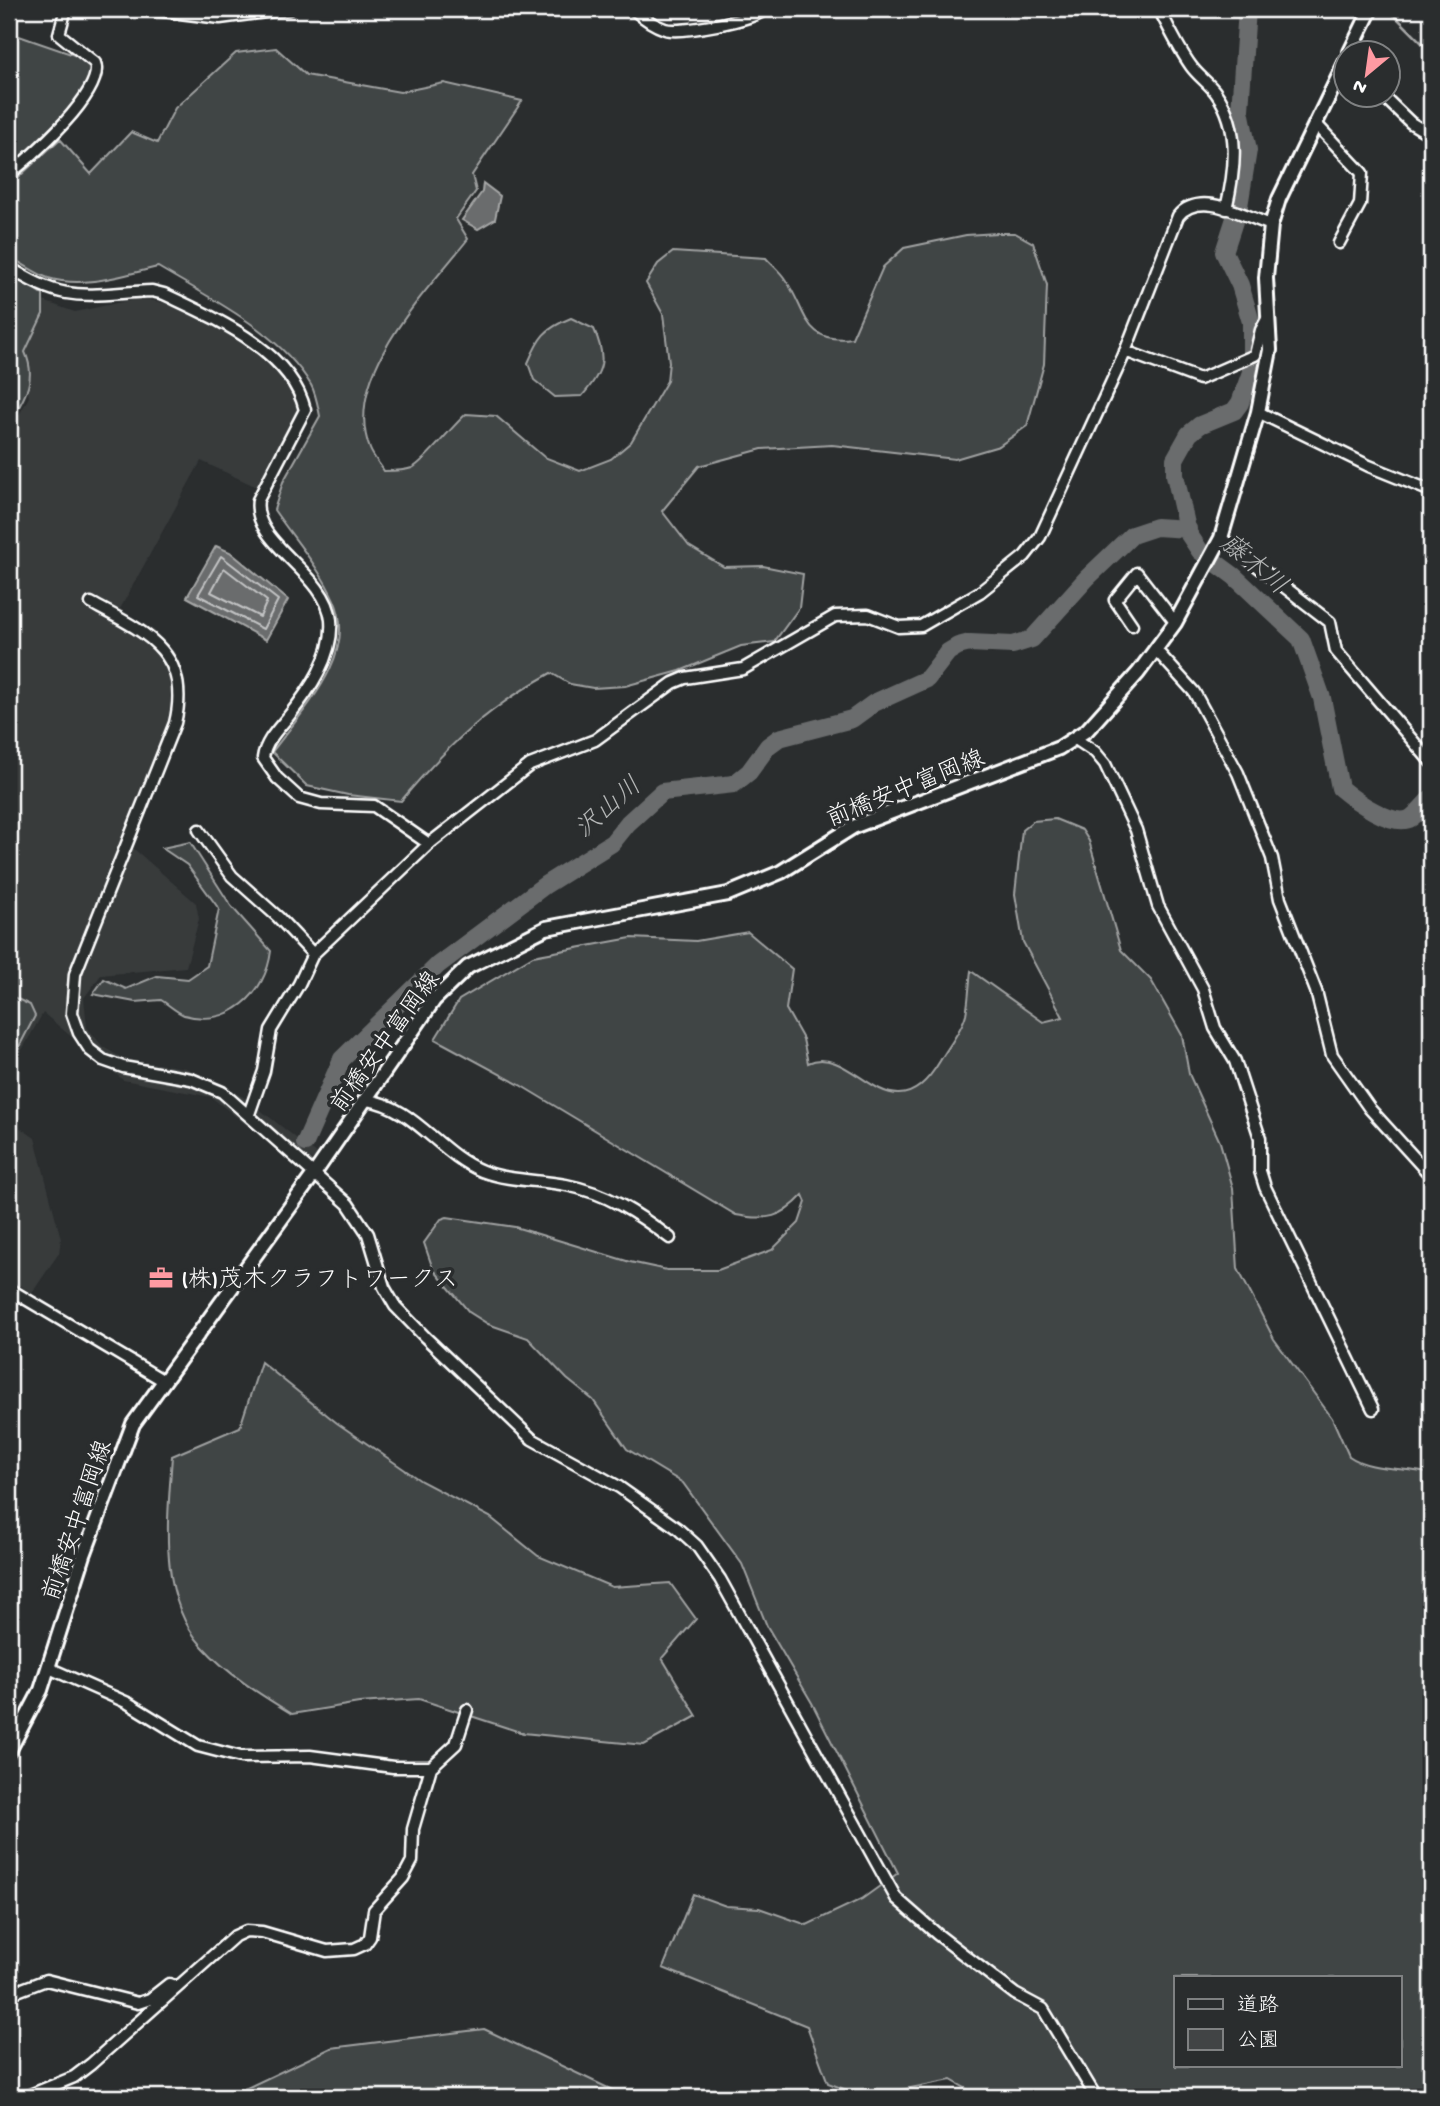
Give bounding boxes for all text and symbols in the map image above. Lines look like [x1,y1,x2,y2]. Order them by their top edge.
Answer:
north arrow [1332,38,1402,108]
text: N [1349,73,1371,99]
water label: 藤木川 [1212,528,1293,603]
street label: 前橋安中富岡線 [823,744,990,835]
water label: 沢山川 [570,772,650,847]
street label: 前橋安中富岡線 [325,966,448,1120]
office icon: (株)茂木クラフトワークス [147,1264,175,1292]
place label: (株)茂木クラフトワークス [181,1266,458,1296]
street label: 前橋安中富岡線 [37,1437,120,1605]
legend [1174,1976,1402,2068]
text: 道路 [1237,1994,1279,2020]
text: 公園 [1237,2030,1279,2055]

